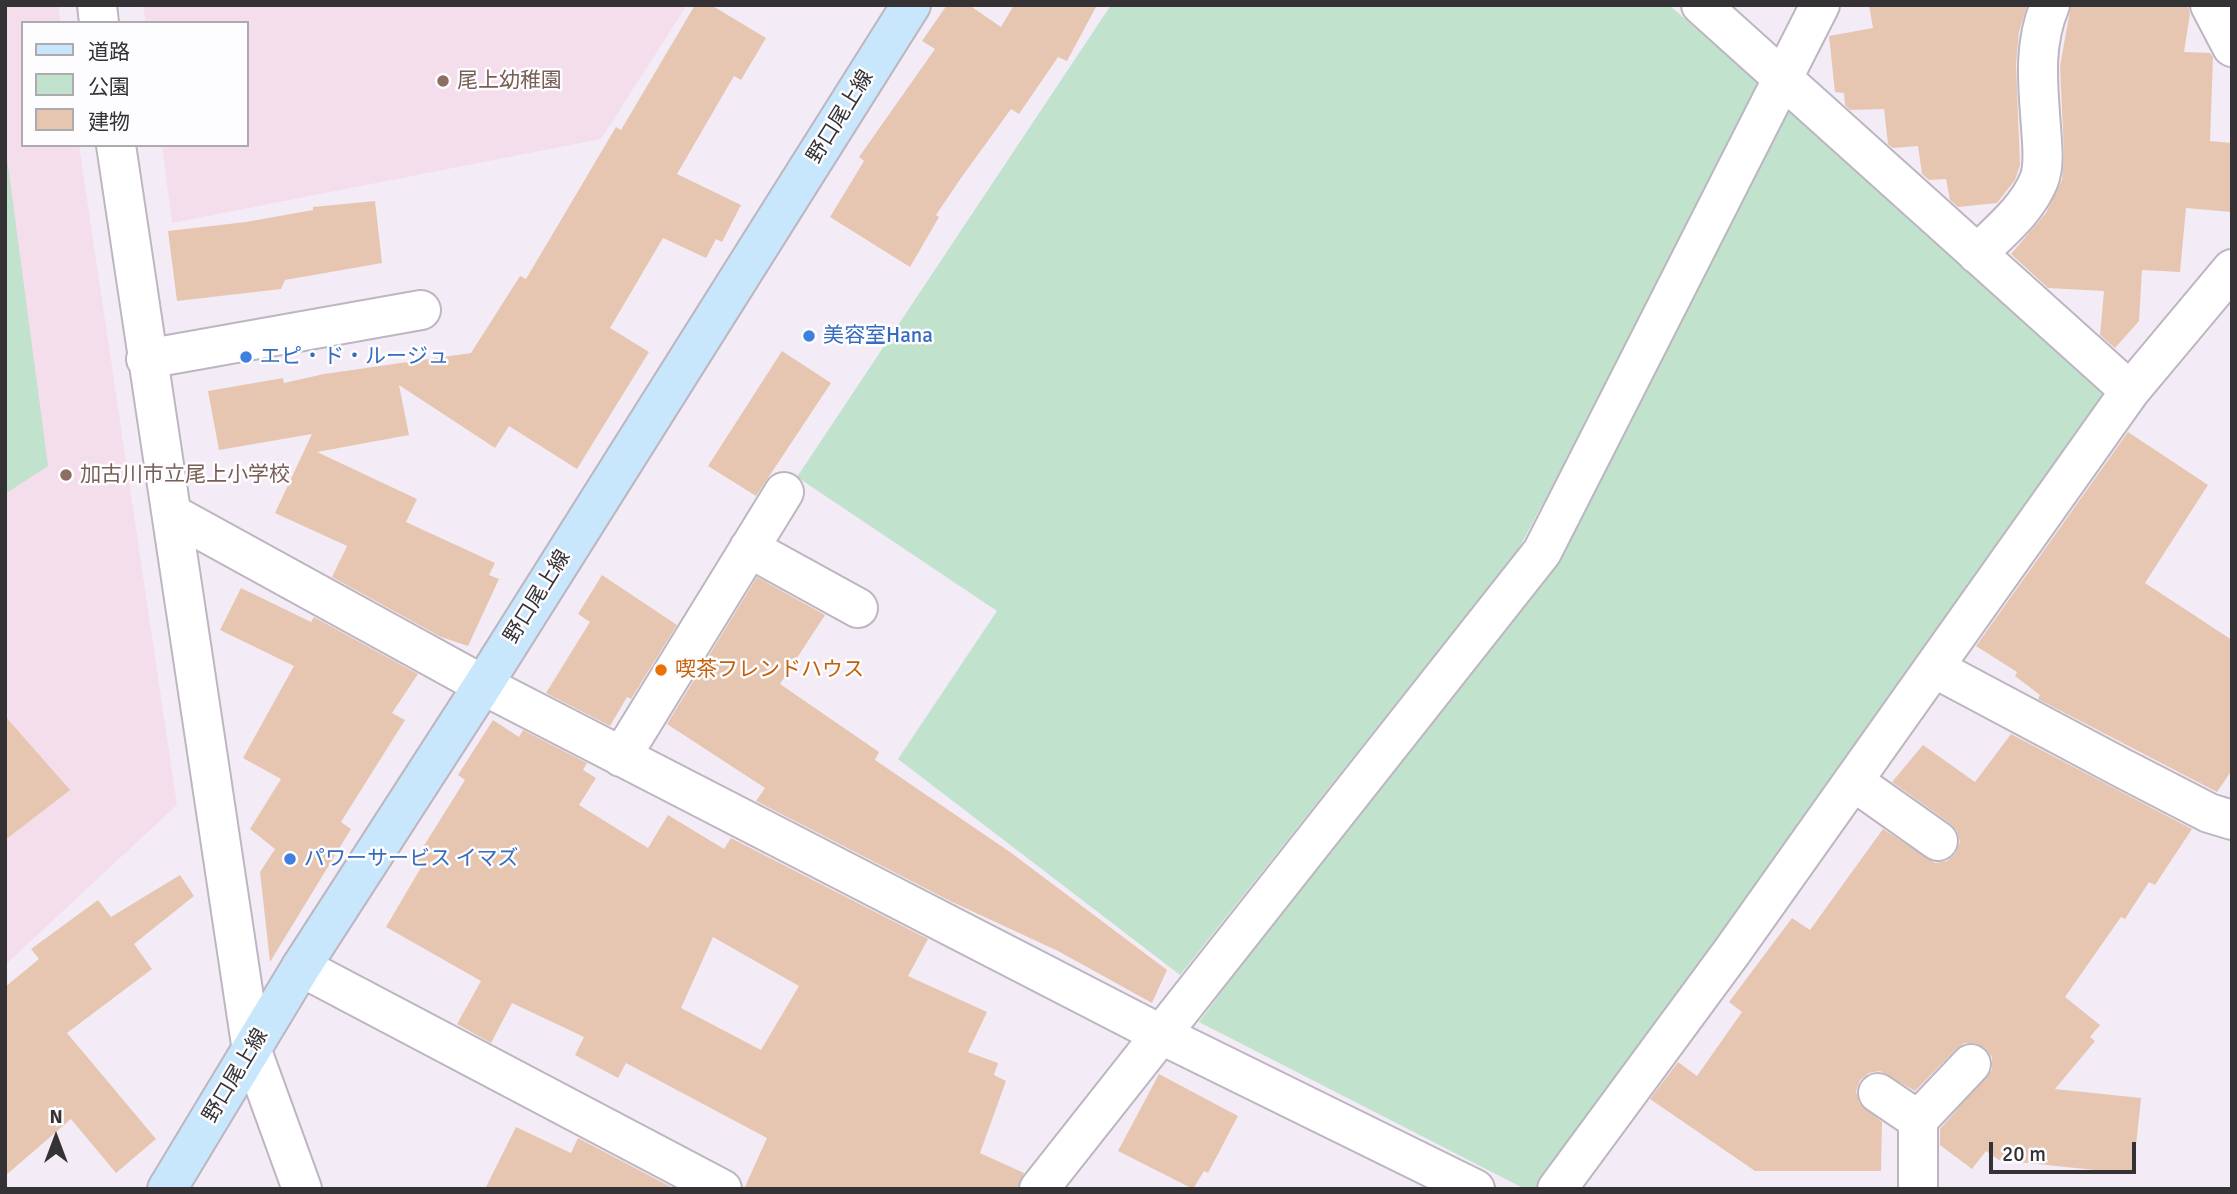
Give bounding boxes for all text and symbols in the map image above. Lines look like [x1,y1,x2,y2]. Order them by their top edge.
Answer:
legend [21,21,248,147]
text: 道路 [88,39,130,65]
street label: 野口尾上線 [802,66,880,168]
place label: 尾上幼稚園 [457,68,562,94]
marker: 尾上幼稚園 [435,73,451,89]
text: 公園 [88,74,130,100]
text: 建物 [88,109,130,135]
place label: 美容室Hana [823,323,933,349]
marker: 美容室Hana [801,328,817,344]
place label: エピ・ド・ルージュ [260,344,449,370]
marker: エピ・ド・ルージュ [238,349,254,365]
place label: 加古川市立尾上小学校 [80,462,290,488]
marker: 加古川市立尾上小学校 [58,467,74,483]
street label: 野口尾上線 [499,546,577,648]
place label: 喫茶フレンドハウス [675,657,864,683]
marker: 喫茶フレンドハウス [653,662,669,678]
place label: パワーサービス イマズ [304,846,519,872]
marker: パワーサービス イマズ [282,851,298,867]
street label: 野口尾上線 [198,1025,274,1127]
north arrow [21,1103,91,1173]
text: N [49,1105,63,1129]
scale bar [1992,1128,2139,1172]
text: 20 m [2002,1141,2046,1167]

